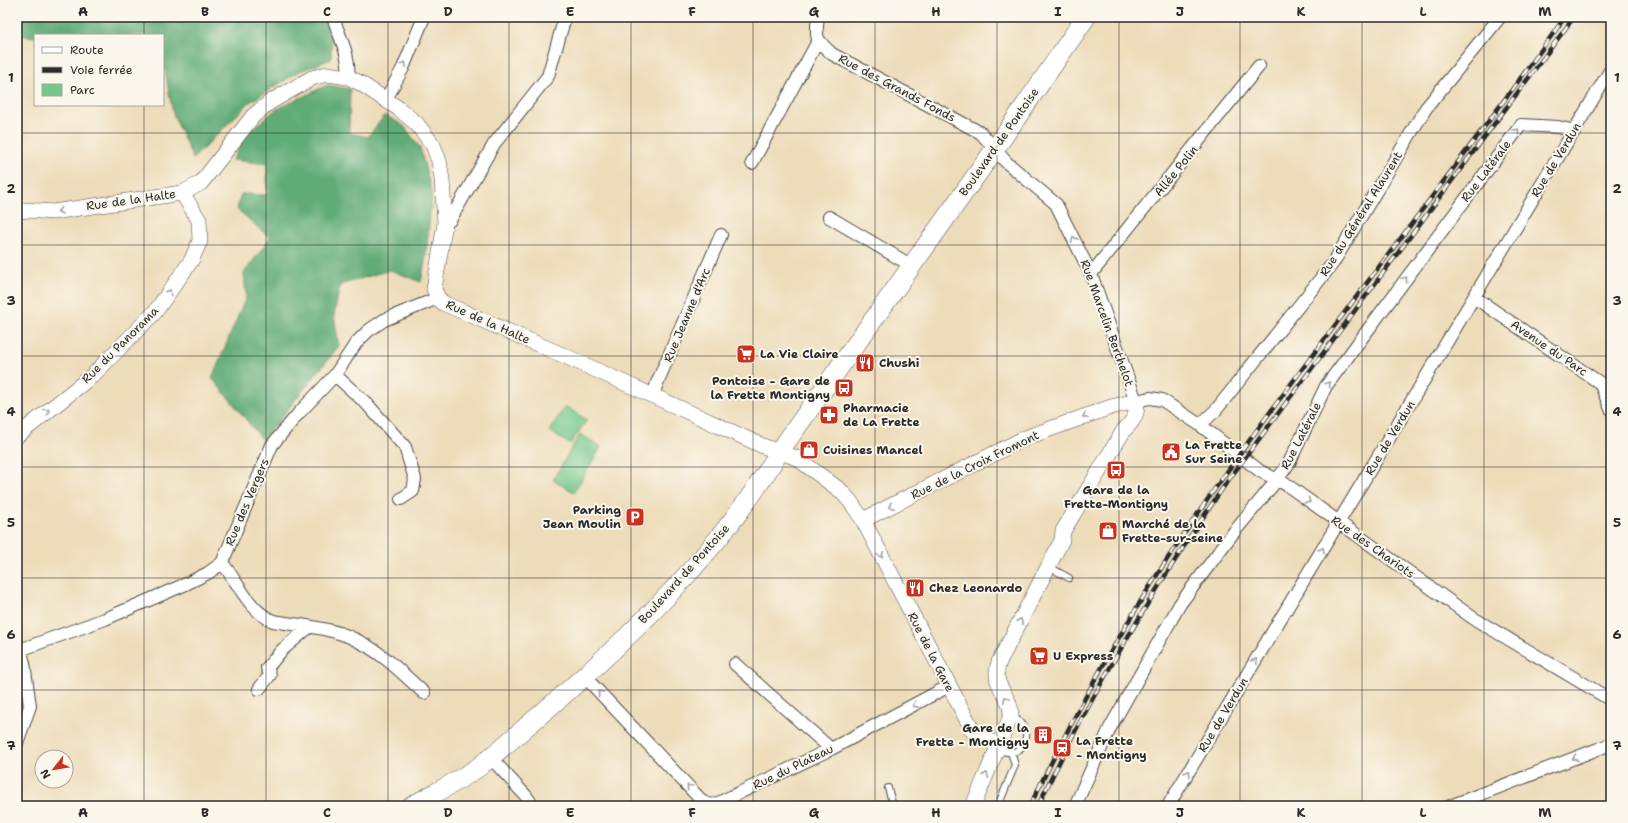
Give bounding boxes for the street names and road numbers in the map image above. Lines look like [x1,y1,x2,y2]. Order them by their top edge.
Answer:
street label: Rue des Grands Fonds [836,50,958,126]
street label: Boulevard de Pontoise [955,84,1043,199]
street label: Rue de Verdun [1527,120,1585,200]
street label: Rue Latérale [1457,137,1515,205]
street label: Allée Polin [1151,142,1201,200]
street label: Rue du Général Alaurent [1316,149,1406,279]
street label: Rue de la Halte [85,186,177,214]
street label: Rue Marcelin Berthelot [1077,257,1137,389]
street label: Rue Jeanne d'Arc [660,265,714,365]
street label: Rue de la Halte [443,296,533,348]
street label: Rue du Panorama [78,303,162,387]
street label: Avenue du Parc [1507,316,1591,380]
street label: Rue de Verdun [1361,398,1419,478]
street label: Rue Latérale [1277,399,1325,472]
street label: Rue de la Croix Fromont [908,427,1042,503]
street label: Rue des Vergers [221,456,273,548]
street label: Rue des Chariots [1328,512,1418,582]
street label: Boulevard de Pontoise [635,521,733,627]
street label: Rue de la Gare [904,609,958,695]
street label: Rue de Verdun [1194,675,1252,755]
street label: Rue du Plateau [750,741,836,793]

